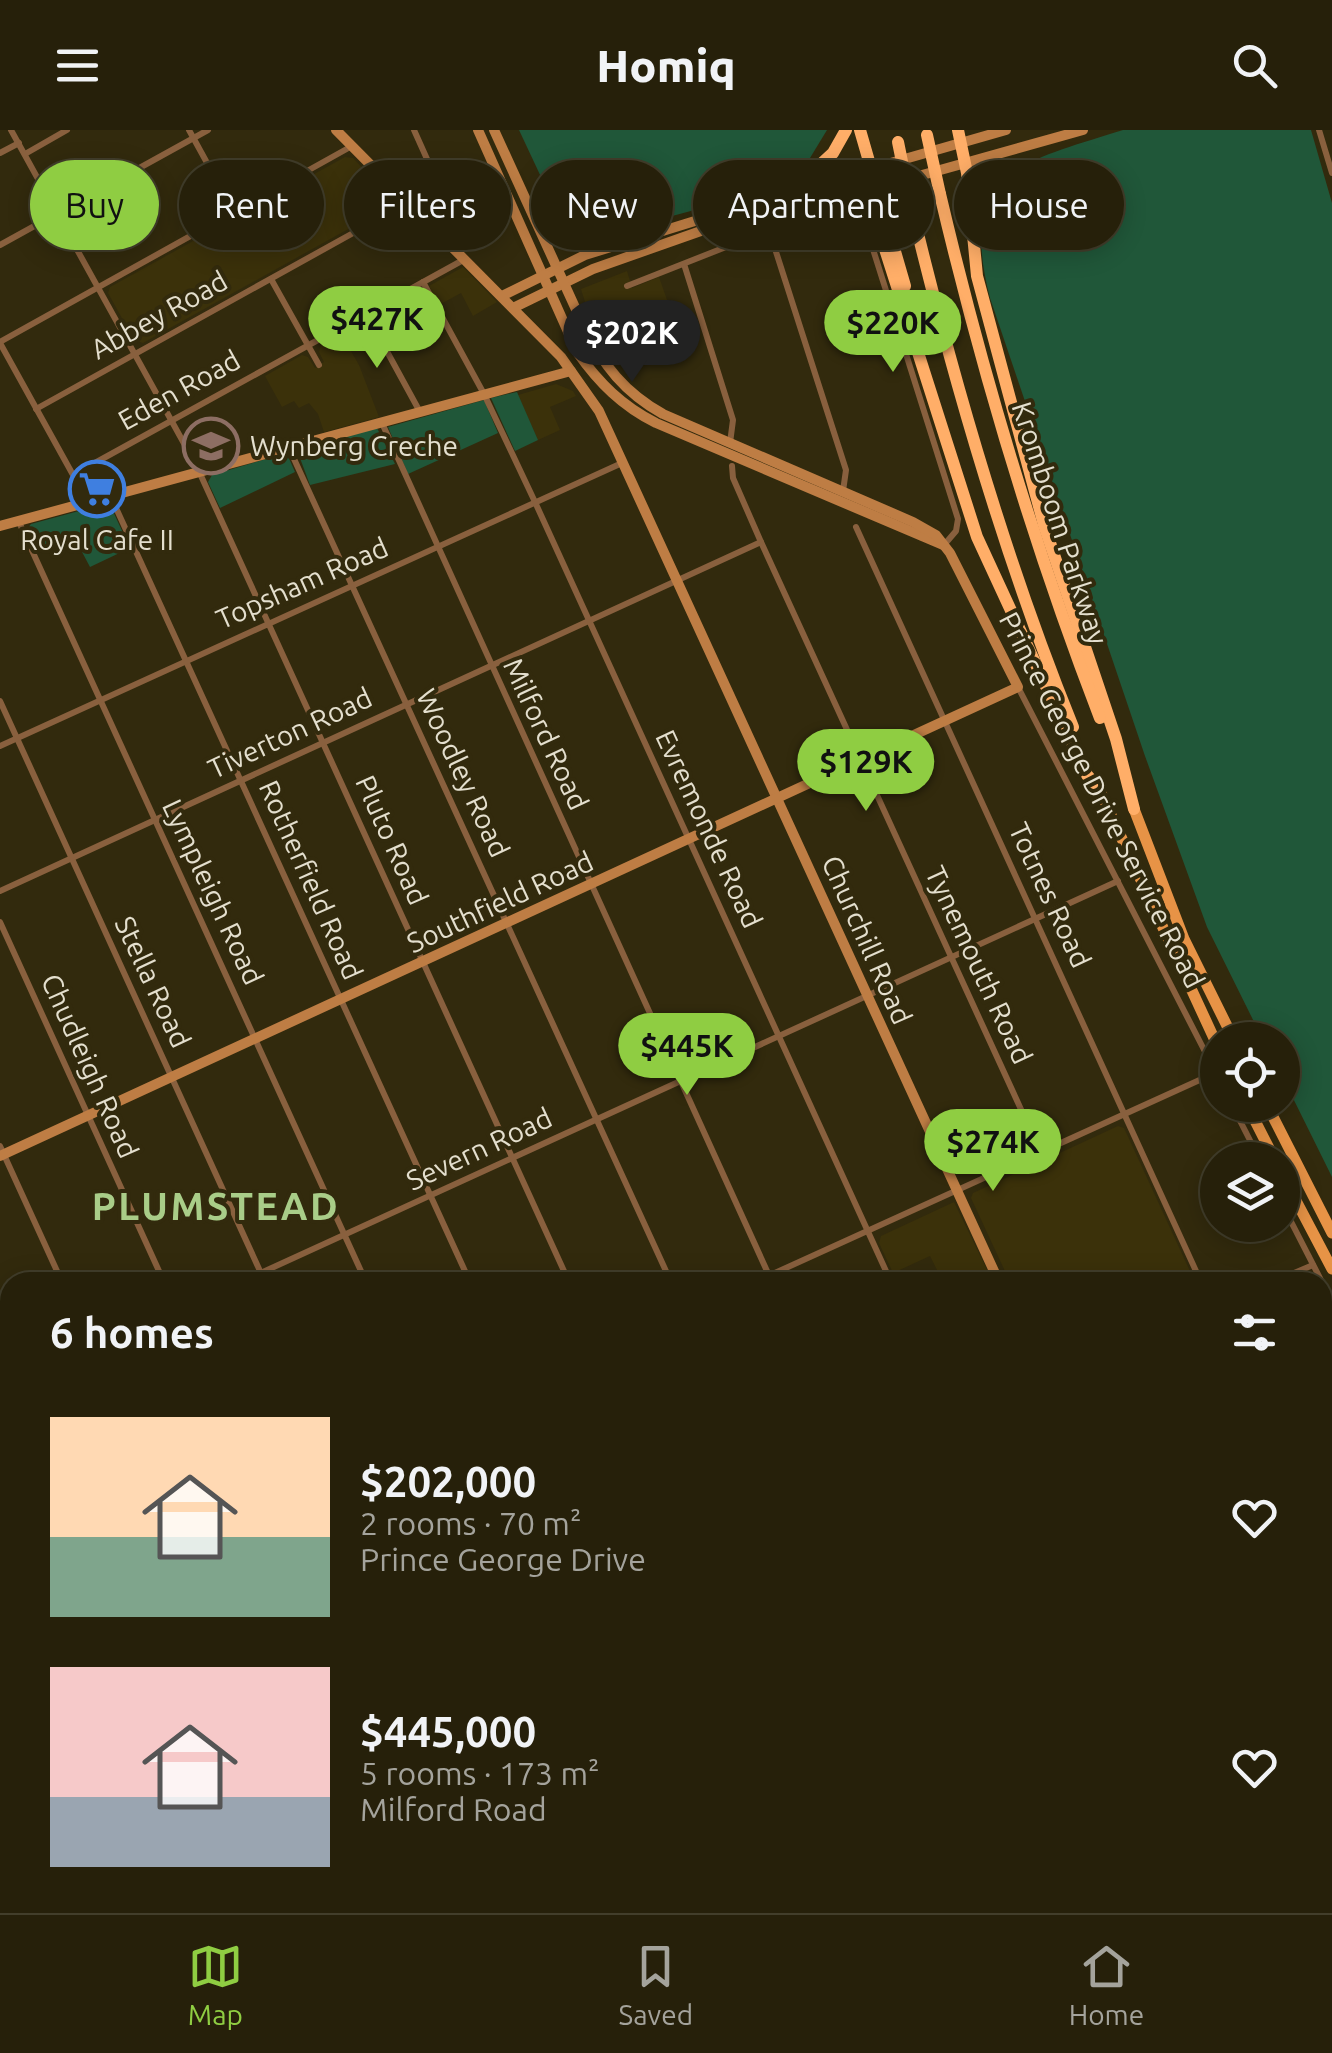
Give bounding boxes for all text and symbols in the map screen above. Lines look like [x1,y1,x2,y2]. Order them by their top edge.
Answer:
icon: menu [50,38,105,93]
icon: search [1227,38,1282,93]
text: Homiq [596,40,736,91]
chip: Buy [30,160,159,250]
chip: Rent [179,160,324,250]
chip: Filters [344,160,511,250]
chip: New [531,160,673,250]
chip: Apartment [693,160,934,250]
chip: House [954,160,1124,250]
street label: Abbey Road [85,264,232,365]
pin: $427K [307,286,447,371]
pin: $220K [823,290,963,375]
text: $427K [330,300,424,336]
pin: $202K [562,300,702,385]
text: $220K [846,304,940,340]
text: $202K [585,314,679,350]
street label: Eden Road [113,343,245,436]
street label: Kromboom Parkway [1007,398,1114,648]
school or university icon: Wynberg Creche [181,416,241,476]
place label: Wynberg Creche [250,430,458,461]
supermarket icon: Royal Cafe II [67,459,127,519]
place label: Royal Cafe II [20,524,174,555]
street label: Topsham Road [211,531,392,634]
street label: Prince George Drive Service Road [994,607,1211,993]
street label: Milford Road [498,653,595,814]
street label: Tiverton Road [203,681,376,784]
street label: Woodley Road [411,684,516,862]
street label: Evremonde Road [650,725,769,932]
pin: $129K [796,729,936,814]
text: $129K [819,743,913,779]
street label: Pluto Road [350,770,435,909]
street label: Rotherfield Road [254,776,369,984]
street label: Lympleigh Road [157,794,270,989]
street label: Totnes Road [1003,817,1098,972]
street label: Southfield Road [402,845,598,958]
street label: Churchill Road [816,851,918,1029]
street label: Tynemouth Road [920,861,1039,1069]
street label: Stella Road [110,911,197,1052]
street label: Chudleigh Road [36,969,145,1163]
pin: $445K [617,1013,757,1098]
map controls [1200,1022,1300,1242]
button: locate [1200,1022,1300,1122]
text: $445K [640,1027,734,1063]
street label: Severn Road [401,1101,556,1196]
pin: $274K [923,1109,1063,1194]
text: $274K [946,1123,1040,1159]
button: layers [1200,1142,1300,1242]
district label: PLUMSTEAD [92,1185,340,1227]
icon: filters [1227,1305,1282,1360]
text: 6 homes [50,1309,214,1356]
icon: home [130,1457,250,1577]
text: $202,000 [360,1458,536,1505]
icon: heart [1227,1490,1282,1545]
text: 2 rooms · 70 m² [360,1505,581,1541]
text: Prince George Drive [360,1541,646,1577]
icon: home [130,1707,250,1827]
text: $445,000 [360,1708,536,1755]
icon: heart [1227,1740,1282,1795]
text: 5 rooms · 173 m² [360,1755,600,1791]
text: Milford Road [360,1791,547,1827]
tab: Map [188,1939,243,2030]
tab: Saved [619,1939,693,2030]
tab: Home [1069,1939,1144,2030]

